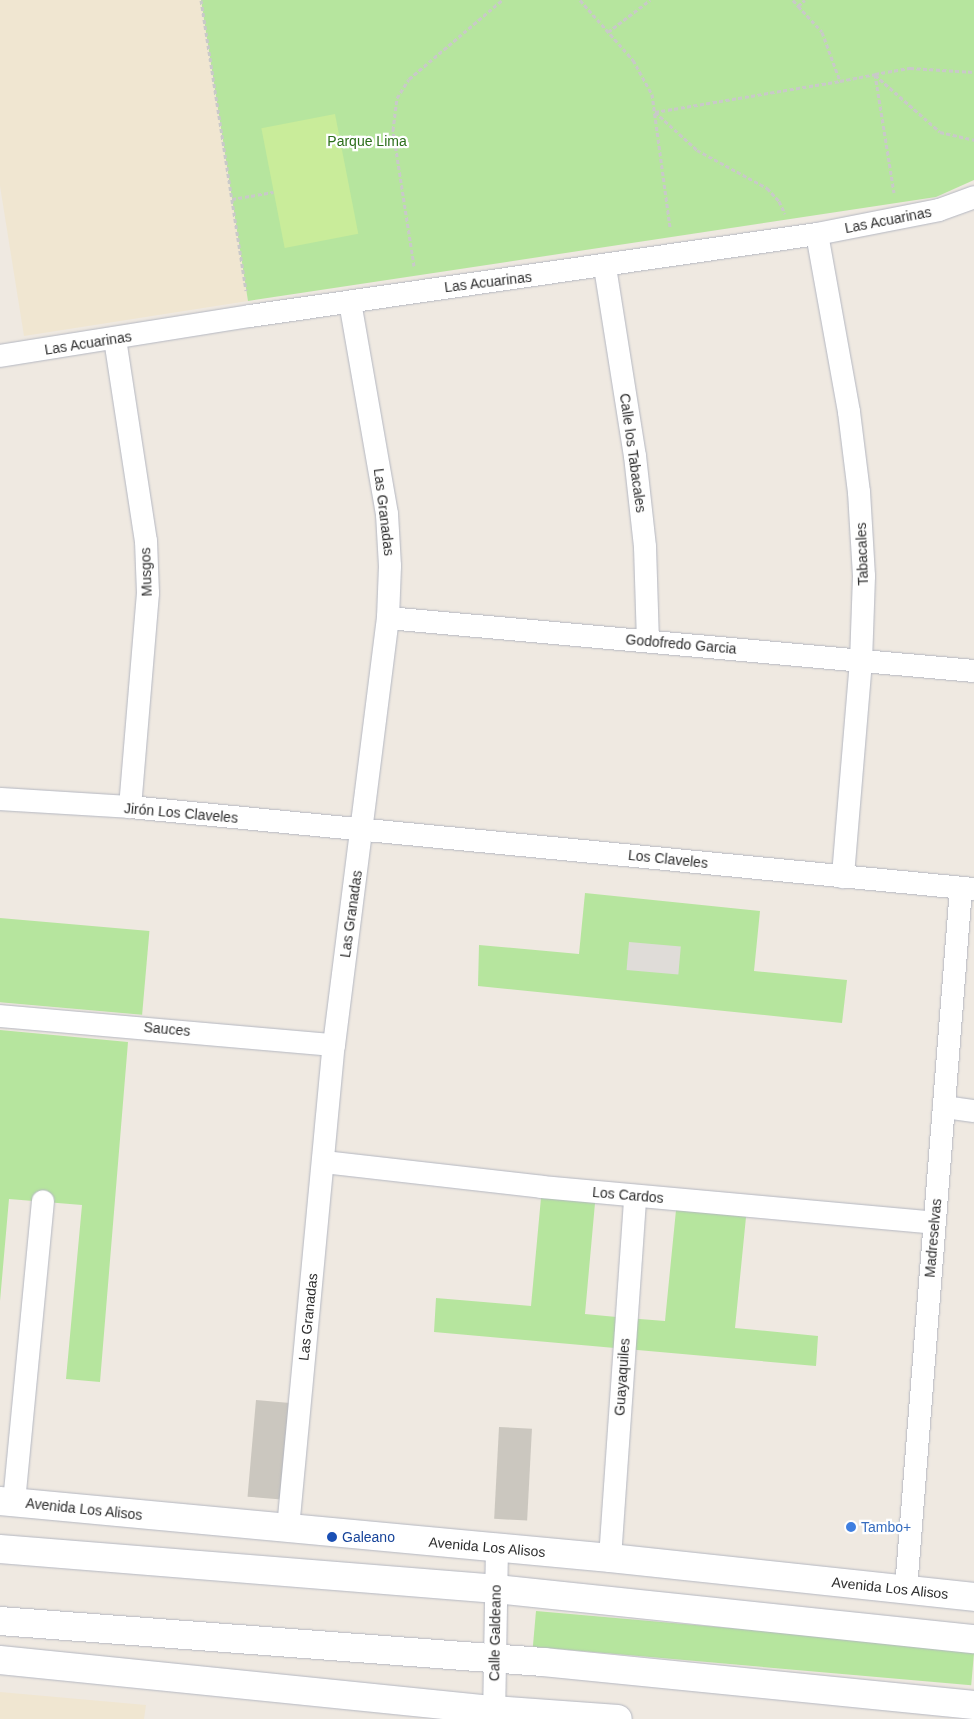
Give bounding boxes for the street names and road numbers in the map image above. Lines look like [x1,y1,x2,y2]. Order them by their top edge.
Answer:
street label: Las Acuarinas [843,203,933,237]
street label: Las Acuarinas [443,268,533,296]
street label: Las Acuarinas [43,328,133,358]
street label: Calle los Tabacales [616,392,650,514]
street label: Las Granadas [370,467,398,557]
street label: Tabacales [853,522,871,586]
street label: Musgos [137,547,155,597]
street label: Godofredo Garcia [625,631,737,657]
street label: Jirón Los Claveles [123,800,239,826]
street label: Los Claveles [627,846,709,872]
street label: Las Granadas [337,869,365,959]
street label: Sauces [143,1019,191,1039]
street label: Los Cardos [592,1184,664,1206]
street label: Madreselvas [921,1198,945,1278]
street label: Las Granadas [295,1272,321,1362]
street label: Guayaquiles [611,1338,633,1416]
street label: Avenida Los Alisos [24,1494,144,1524]
street label: Avenida Los Alisos [427,1533,547,1561]
street label: Avenida Los Alisos [830,1573,950,1603]
street label: Calle Galdeano [486,1585,504,1681]

